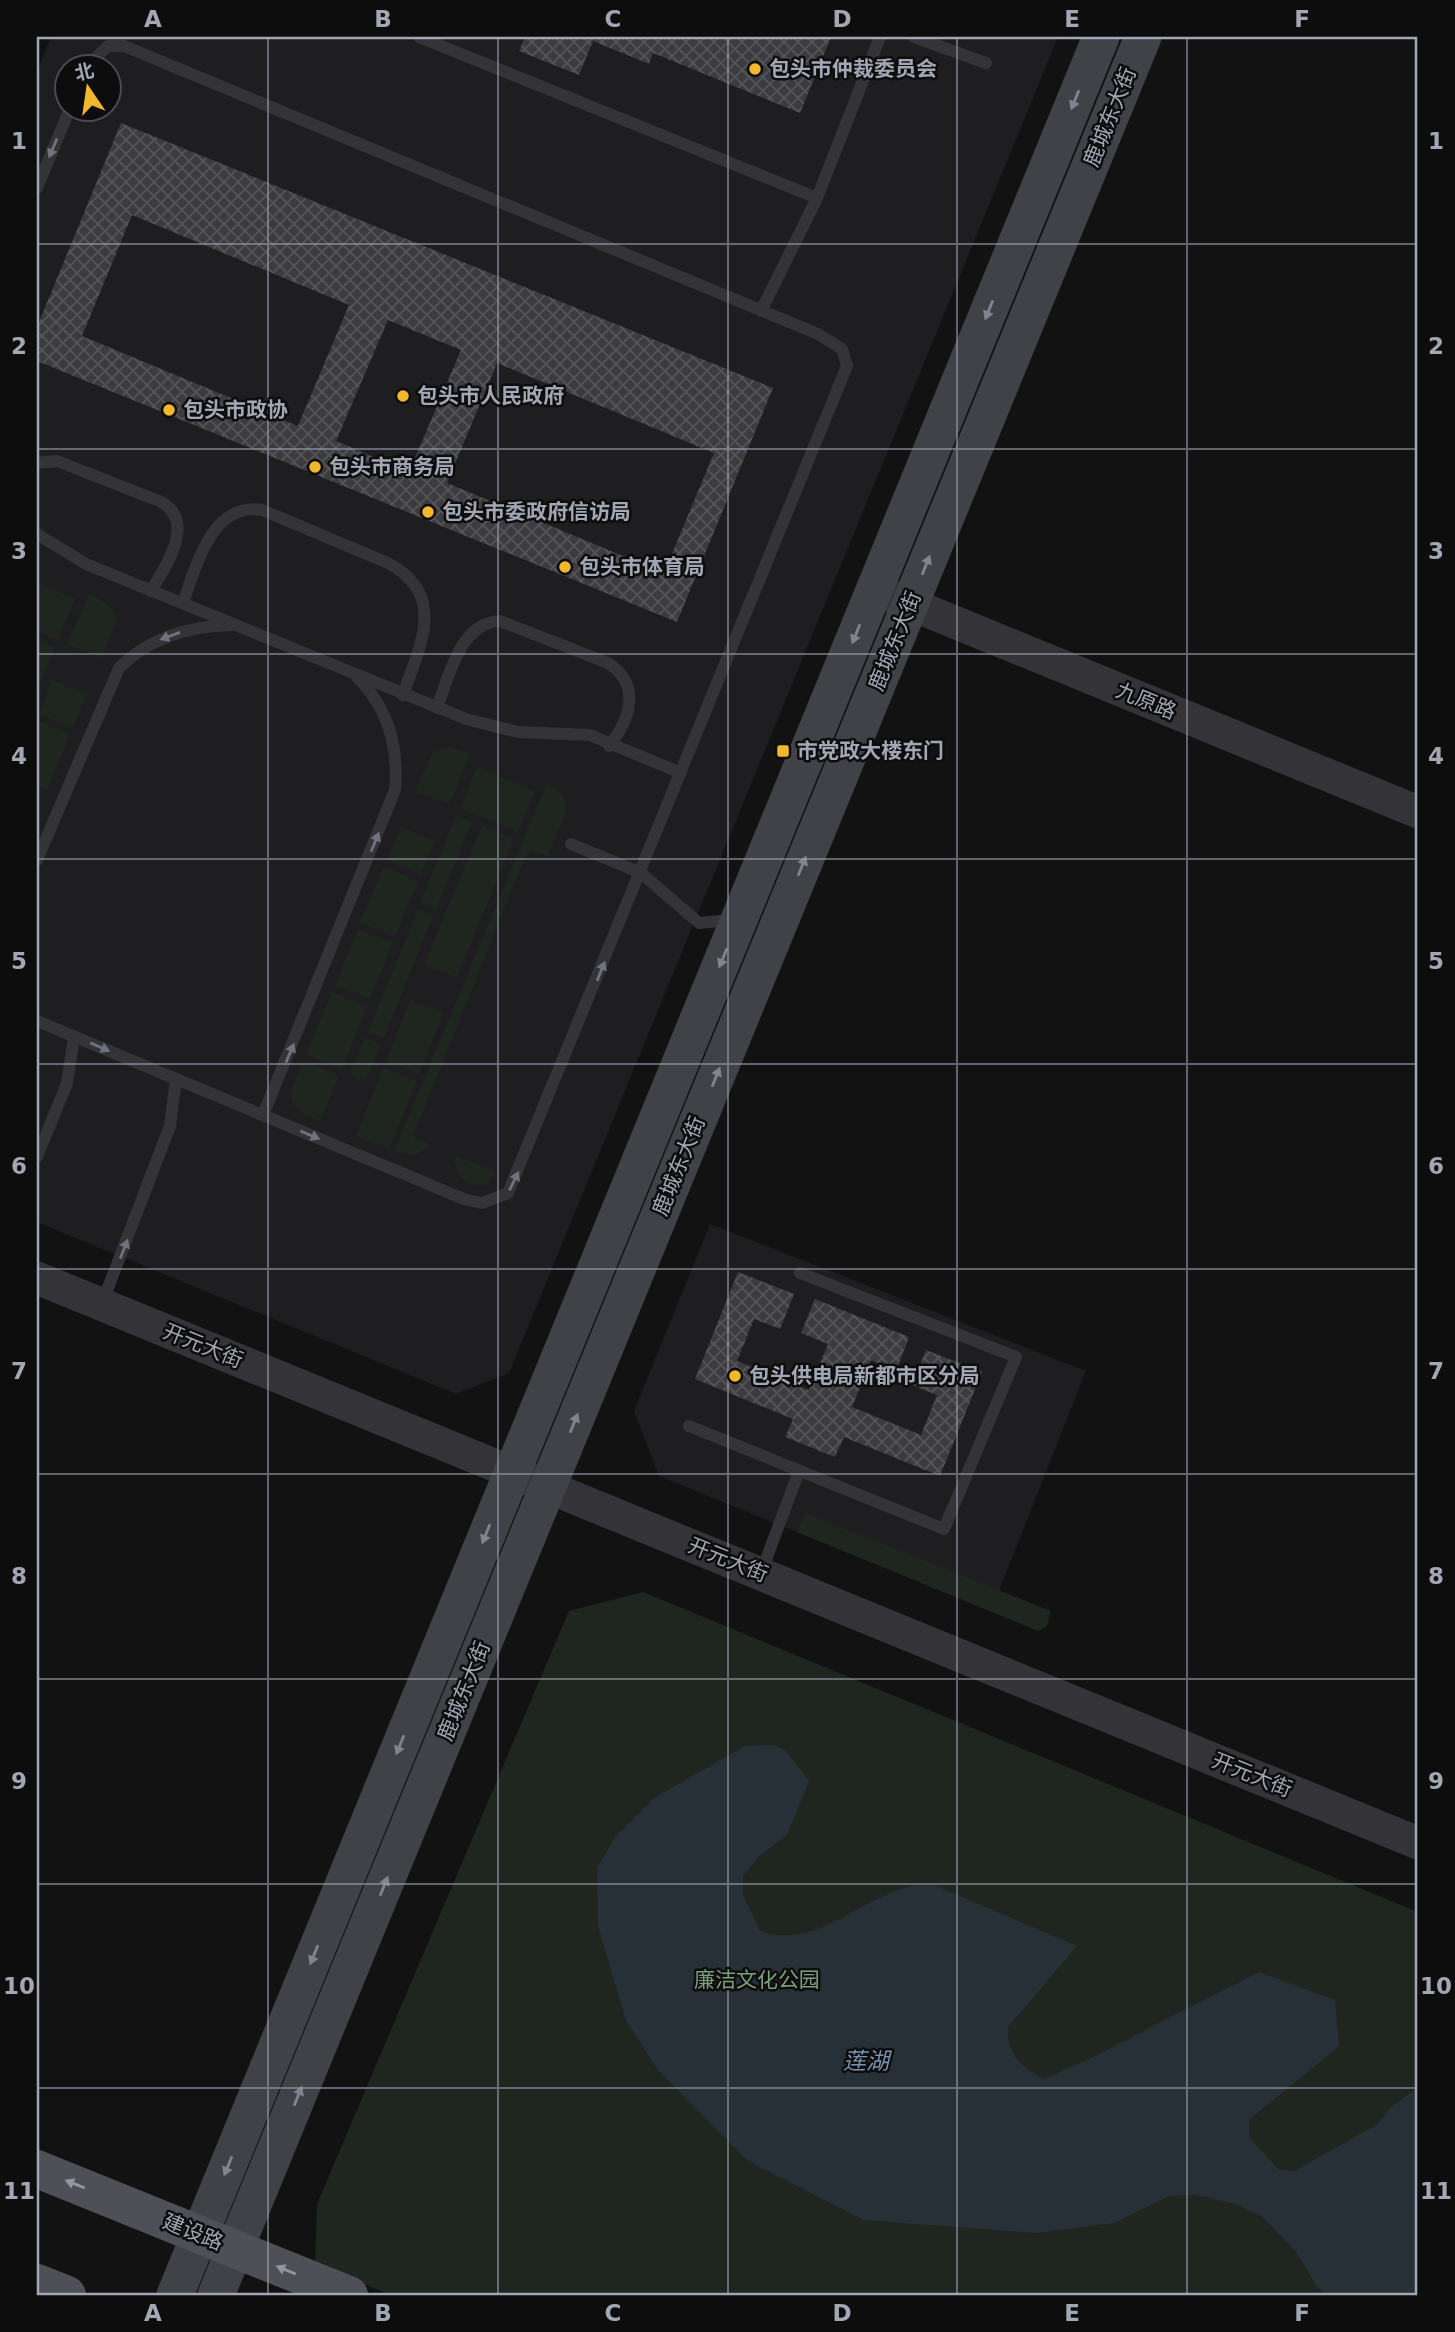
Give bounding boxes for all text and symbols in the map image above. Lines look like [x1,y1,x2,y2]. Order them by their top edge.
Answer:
text: A [144,6,162,32]
text: B [374,6,392,32]
text: C [605,6,621,32]
text: D [832,6,852,32]
text: E [1064,6,1080,32]
text: F [1294,6,1310,32]
north arrow [52,52,122,122]
place label: 包头市仲裁委员会 [769,57,937,81]
text: 北 [72,59,96,84]
marker: 包头市仲裁委员会 [747,61,763,77]
street label: 鹿城东大街 [1079,64,1141,170]
one-way arrow [1069,90,1081,110]
text: 1 [11,128,27,154]
text: 1 [1428,128,1444,154]
one-way arrow [48,138,59,159]
one-way arrow [983,300,994,321]
text: 2 [11,333,27,359]
text: 2 [1428,333,1444,359]
place label: 包头市人民政府 [417,384,564,408]
marker: 包头市人民政府 [395,388,411,404]
place label: 包头市政协 [183,398,288,422]
marker: 包头市政协 [161,402,177,418]
place label: 包头市商务局 [329,455,455,479]
marker: 包头市商务局 [307,459,323,475]
place label: 包头市委政府信访局 [442,500,631,524]
marker: 包头市委政府信访局 [420,504,436,520]
text: 3 [11,538,27,564]
text: 3 [1428,538,1444,564]
place label: 包头市体育局 [579,555,705,579]
one-way arrow [920,555,931,576]
marker: 包头市体育局 [557,559,573,575]
street label: 鹿城东大街 [864,588,926,694]
one-way arrow [850,624,861,645]
one-way arrow [159,631,180,642]
street label: 九原路 [1112,678,1180,724]
place label: 市党政大楼东门 [797,739,944,763]
text: 4 [11,743,27,769]
marker: 市党政大楼东门 [775,743,791,759]
text: 4 [1428,743,1444,769]
one-way arrow [369,831,380,852]
one-way arrow [797,856,808,877]
text: 5 [11,948,27,974]
one-way arrow [717,948,728,969]
text: 5 [1428,948,1444,974]
one-way arrow [595,960,606,981]
one-way arrow [89,1042,110,1053]
one-way arrow [284,1042,295,1063]
one-way arrow [710,1067,722,1087]
street label: 鹿城东大街 [648,1113,710,1219]
one-way arrow [299,1130,320,1141]
text: 6 [11,1153,27,1179]
text: 6 [1428,1153,1444,1179]
one-way arrow [509,1171,520,1191]
one-way arrow [118,1238,129,1259]
street label: 开元大街 [160,1319,246,1373]
text: 7 [11,1358,27,1384]
text: 7 [1428,1358,1444,1384]
place label: 包头供电局新都市区分局 [749,1364,980,1388]
marker: 包头供电局新都市区分局 [727,1368,743,1384]
one-way arrow [569,1413,580,1434]
one-way arrow [481,1524,492,1545]
street label: 开元大街 [685,1533,771,1587]
text: 8 [11,1563,27,1589]
text: 8 [1428,1563,1444,1589]
street label: 鹿城东大街 [433,1638,495,1744]
one-way arrow [395,1735,406,1756]
street label: 开元大街 [1209,1748,1295,1802]
text: 9 [11,1768,27,1794]
text: 9 [1428,1768,1444,1794]
one-way arrow [379,1875,390,1896]
one-way arrow [308,1945,319,1966]
park label: 廉洁文化公园 [694,1968,820,1992]
text: 10 [3,1973,35,1999]
text: 10 [1420,1973,1452,1999]
water label: 莲湖 [843,2048,892,2074]
one-way arrow [292,2085,303,2106]
one-way arrow [222,2156,233,2177]
text: 11 [3,2178,35,2204]
text: 11 [1420,2178,1452,2204]
one-way arrow [65,2179,86,2190]
street label: 建设路 [159,2209,227,2255]
one-way arrow [275,2264,296,2275]
text: A [144,2300,162,2326]
text: B [374,2300,392,2326]
text: C [605,2300,621,2326]
text: D [832,2300,852,2326]
text: E [1064,2300,1080,2326]
text: F [1294,2300,1310,2326]

